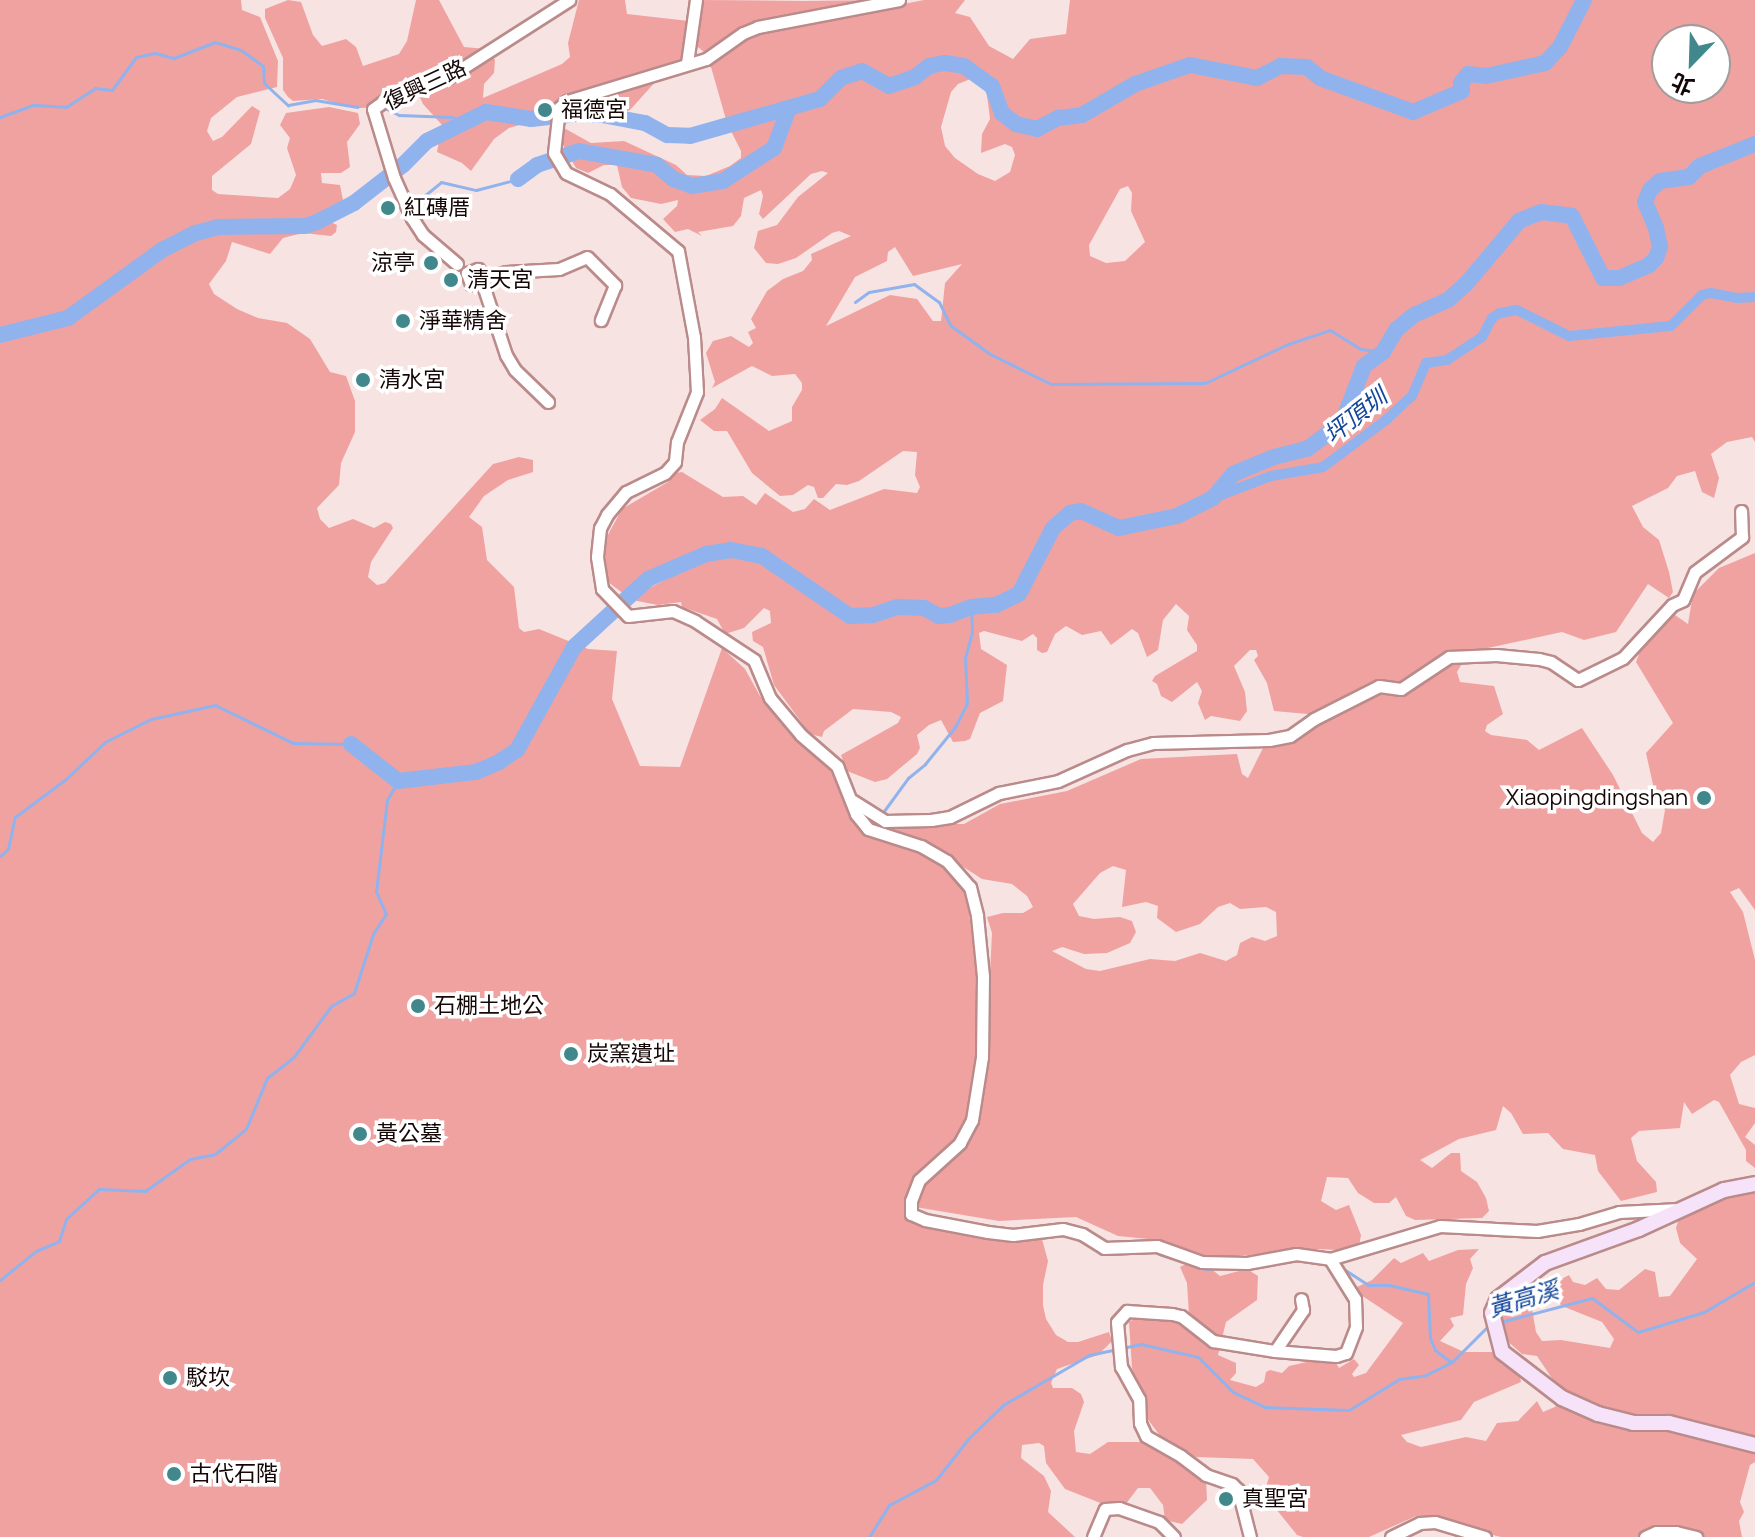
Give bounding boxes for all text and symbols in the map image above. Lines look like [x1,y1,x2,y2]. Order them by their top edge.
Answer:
north arrow [1651,24,1731,104]
street label: 復興三路 [380,54,470,116]
text: 北 [1666,66,1698,102]
place label: 福德宮 [561,97,627,123]
marker: 福德宮 [536,101,554,119]
place label: 紅磚厝 [404,195,470,221]
marker: 紅磚厝 [379,199,397,217]
place label: 涼亭 [371,250,415,276]
marker: 涼亭 [422,254,440,272]
place label: 清天宮 [467,267,533,293]
marker: 清天宮 [442,271,460,289]
place label: 淨華精舍 [419,308,507,334]
marker: 淨華精舍 [394,312,412,330]
place label: 清水宮 [379,367,445,393]
marker: 清水宮 [354,371,372,389]
water label: 坪頂圳 [1318,381,1392,449]
place label: Xiaopingdingshan [1506,785,1688,811]
marker: Xiaopingdingshan [1695,789,1713,807]
place label: 石棚土地公 [434,993,544,1019]
marker: 石棚土地公 [409,997,427,1015]
place label: 炭窯遺址 [587,1041,675,1067]
marker: 炭窯遺址 [562,1045,580,1063]
place label: 黃公墓 [376,1121,442,1147]
marker: 黃公墓 [351,1125,369,1143]
water label: 黃高溪 [1484,1274,1562,1322]
place label: 駁坎 [186,1365,230,1391]
marker: 駁坎 [161,1369,179,1387]
place label: 古代石階 [190,1461,278,1487]
marker: 古代石階 [165,1465,183,1483]
place label: 真聖宮 [1242,1486,1308,1512]
marker: 真聖宮 [1217,1490,1235,1508]

